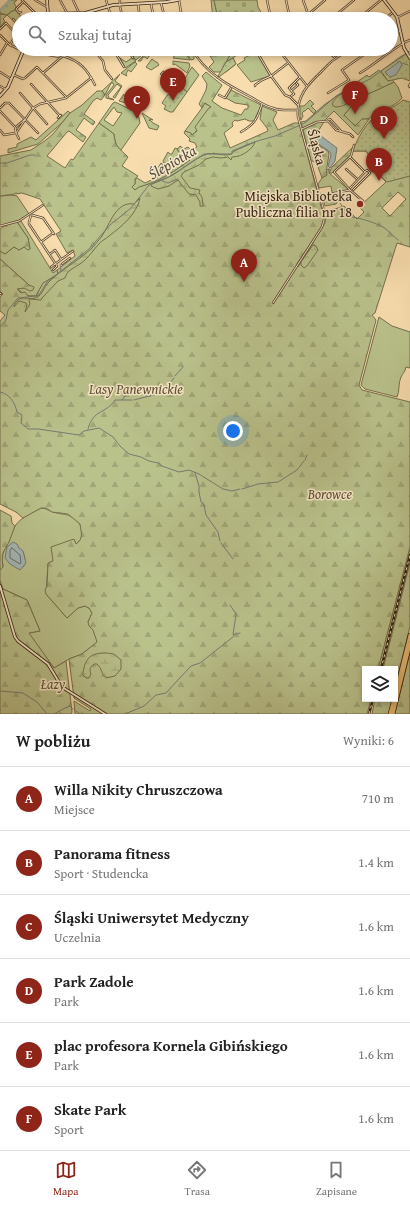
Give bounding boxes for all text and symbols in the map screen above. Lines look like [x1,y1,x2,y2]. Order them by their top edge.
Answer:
search box [12,12,398,56]
icon: search [26,23,48,45]
text: Szukaj tutaj [58,24,132,45]
pin: E [160,68,186,101]
pin: F [342,81,368,114]
pin: C [124,86,150,119]
pin: D [371,106,397,139]
street label: Śląska [303,127,332,168]
water label: Ślepiotka [144,140,200,184]
pin: B [366,148,392,181]
place label: Miejska Biblioteka Publiczna filia nr 18 [236,186,352,222]
marker: Miejska Biblioteka Publiczna filia nr 18 [355,199,365,209]
pin: A [231,249,257,282]
park label: Lasy Panewnickie [88,379,183,399]
your location [223,421,243,441]
park label: Borowce [307,484,353,504]
map controls [362,666,398,702]
button: layers [362,666,398,702]
park label: Łazy [40,674,66,694]
text: W pobliżu [16,728,91,753]
text: Wyniki: 6 [343,731,394,750]
text: Willa Nikity Chruszczowa [54,779,223,800]
text: A [25,789,33,808]
text: 710 m [362,789,394,808]
text: Miejsce [54,800,95,819]
text: Panorama fitness [54,843,170,864]
text: B [25,853,33,872]
text: 1.4 km [358,853,394,872]
text: Sport · Studencka [54,864,148,883]
text: Śląski Uniwersytet Medyczny [54,907,249,928]
text: C [25,917,33,936]
text: 1.6 km [358,917,394,936]
text: Uczelnia [54,928,101,947]
text: Park Zadole [54,971,134,992]
text: D [25,981,33,1000]
text: 1.6 km [358,981,394,1000]
text: Park [54,992,79,1011]
text: plac profesora Kornela Gibińskiego [54,1035,288,1056]
text: E [26,1045,32,1064]
text: 1.6 km [358,1045,394,1064]
text: Park [54,1056,79,1075]
text: Skate Park [54,1099,126,1120]
text: F [26,1109,32,1128]
text: 1.6 km [358,1109,394,1128]
text: Sport [54,1120,84,1139]
tab: Mapa [53,1159,78,1199]
tab: Trasa [185,1159,210,1199]
tab: Zapisane [316,1159,357,1199]

